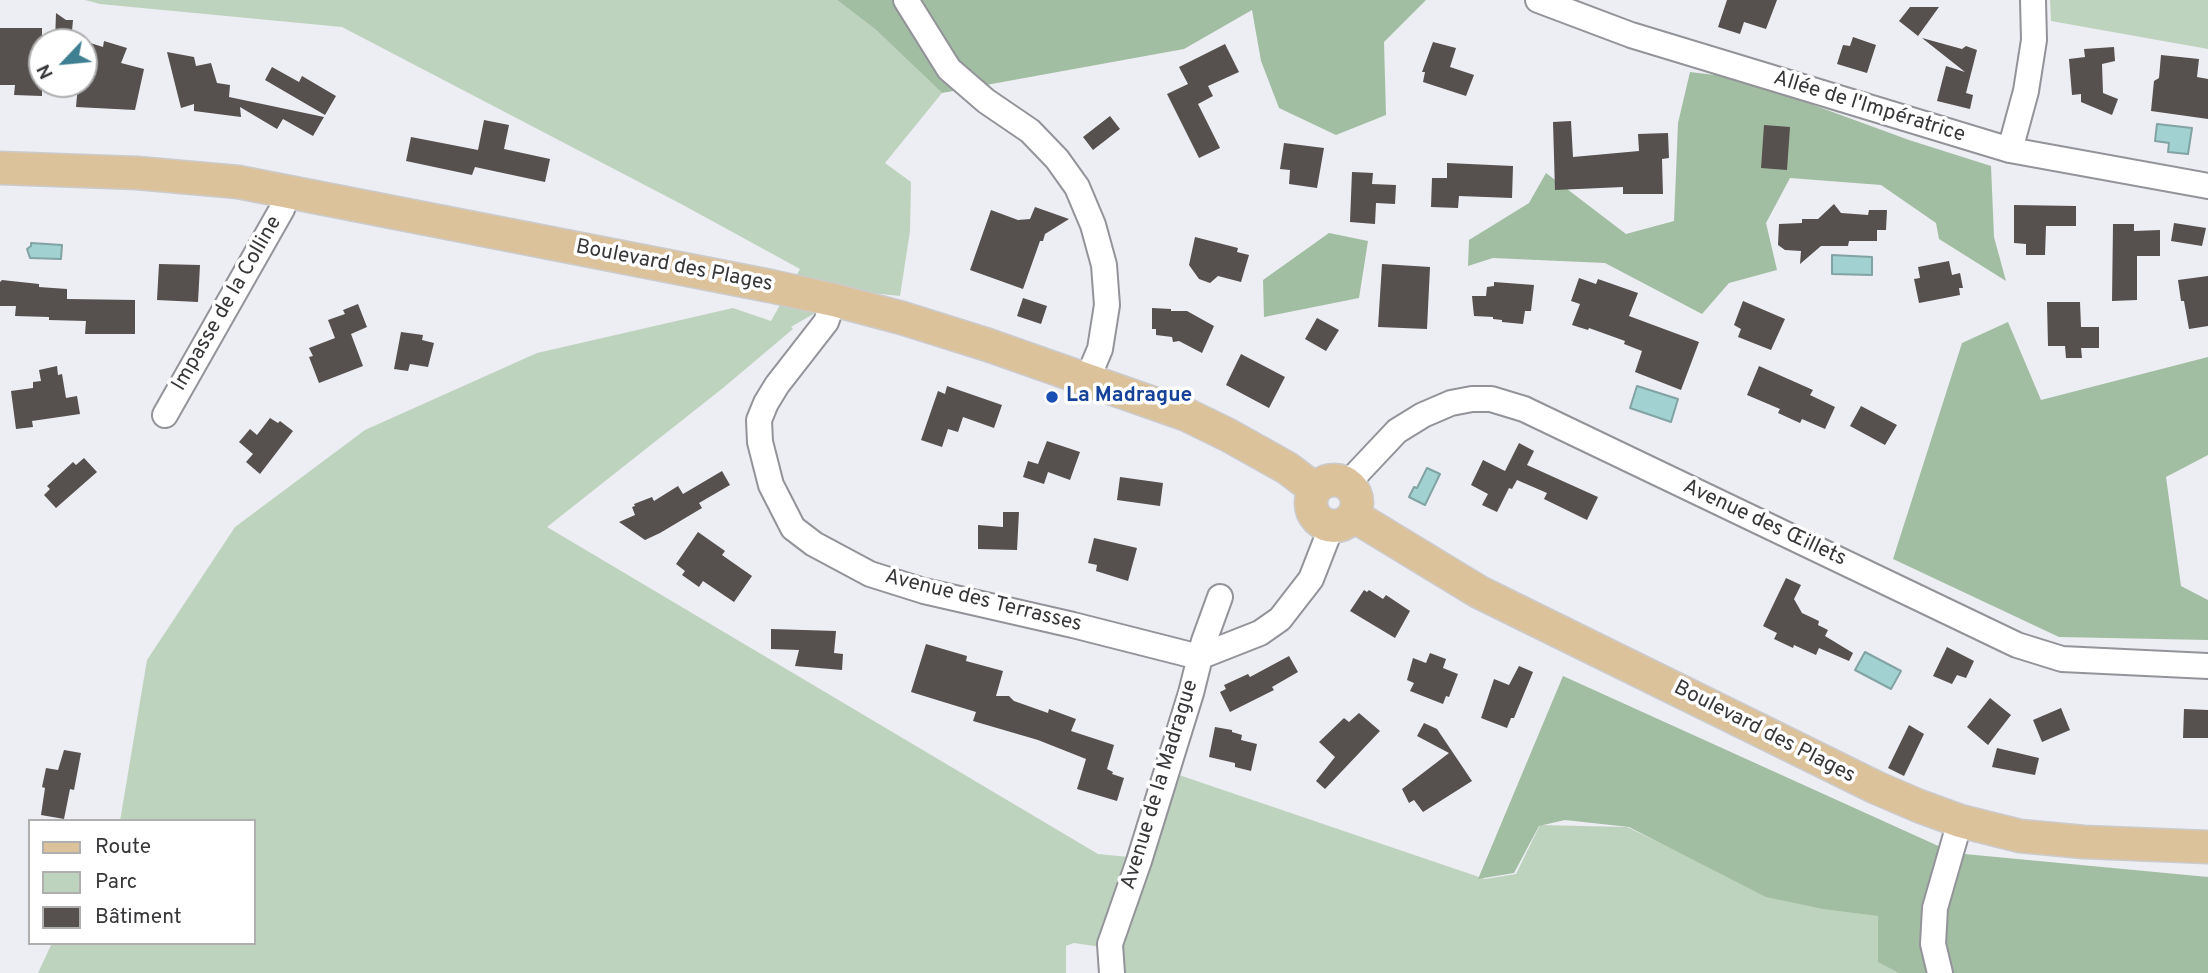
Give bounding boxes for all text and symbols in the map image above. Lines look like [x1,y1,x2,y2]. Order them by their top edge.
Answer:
north arrow [28,28,98,98]
text: N [32,60,60,83]
street label: Allée de l'Impératrice [1770,67,1968,149]
street label: Impasse de la Colline [168,212,288,396]
street label: Boulevard des Plages [573,236,775,298]
place label: La Madrague [1066,384,1192,410]
marker: La Madrague [1044,389,1060,405]
street label: Avenue des Œillets [1678,475,1850,573]
street label: Avenue des Terrasses [882,565,1084,639]
street label: Boulevard des Plages [1669,676,1859,790]
street label: Avenue de la Madrague [1117,677,1205,893]
legend [28,819,256,945]
text: Route [95,834,151,861]
text: Parc [95,869,137,896]
text: Bâtiment [95,904,182,931]

